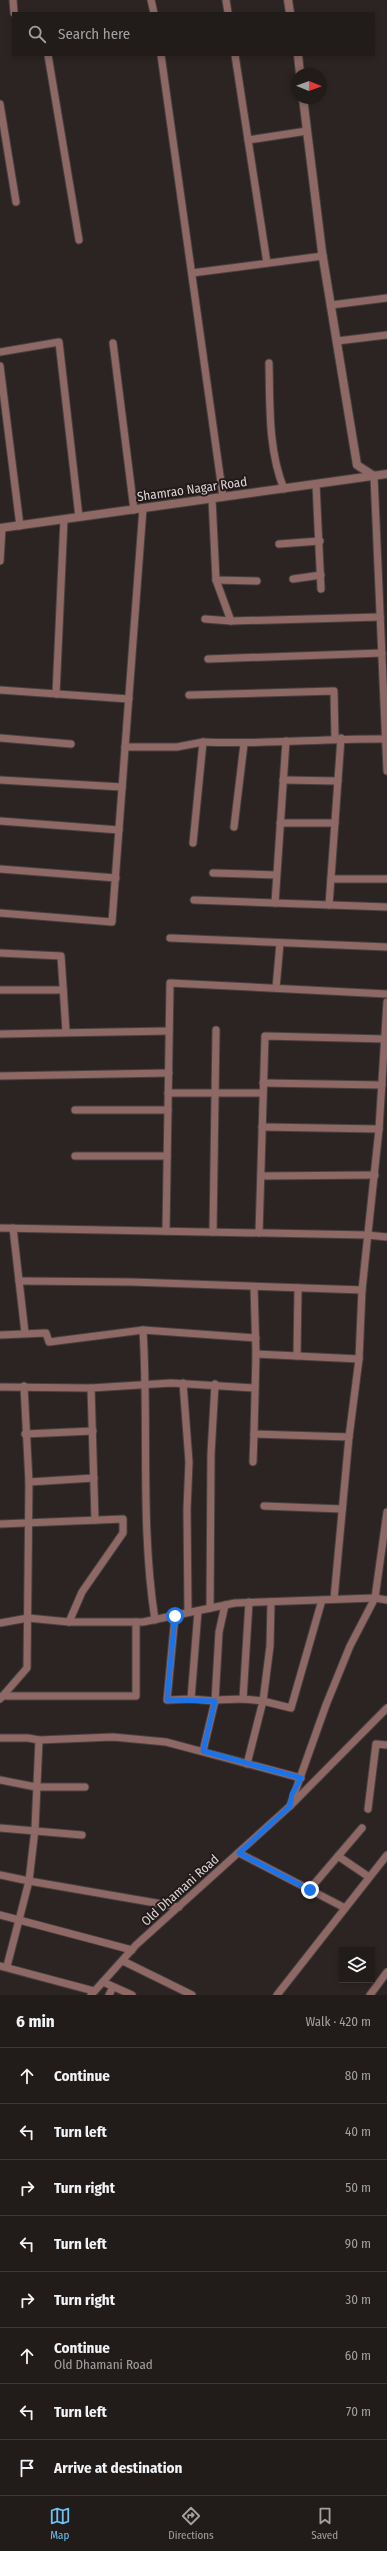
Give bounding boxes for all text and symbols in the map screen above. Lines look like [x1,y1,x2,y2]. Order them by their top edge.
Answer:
search box [12,12,375,56]
icon: search [26,23,48,45]
text: Search here [58,25,130,43]
north arrow [291,68,327,104]
street label: Shamrao Nagar Road [136,474,248,504]
route start [166,1607,184,1625]
street label: Old Dhamani Road [138,1851,222,1929]
route end [301,1881,319,1899]
map controls [339,1947,375,1983]
button: layers [339,1947,375,1983]
text: 6 min [16,2011,55,2032]
text: Walk · 420 m [305,2014,371,2029]
icon: ahead [16,2065,38,2087]
text: Continue [54,2067,110,2085]
text: 80 m [345,2068,371,2083]
icon: left [16,2121,38,2143]
text: Turn left [54,2123,107,2141]
text: 40 m [345,2124,371,2139]
icon: right [16,2177,38,2199]
text: Turn right [54,2179,115,2197]
text: 50 m [345,2180,371,2195]
icon: left [16,2233,38,2255]
text: Turn left [54,2235,107,2253]
text: 90 m [345,2236,371,2251]
icon: right [16,2289,38,2311]
text: Turn right [54,2291,115,2309]
text: 30 m [345,2292,371,2307]
text: Continue [54,2339,110,2357]
icon: ahead [16,2345,38,2367]
text: 60 m [345,2348,371,2363]
text: Old Dhamani Road [54,2357,153,2372]
icon: left [16,2401,38,2423]
text: Turn left [54,2403,107,2421]
text: 70 m [346,2404,371,2419]
icon: arrive [16,2457,38,2479]
text: Arrive at destination [54,2459,182,2477]
tab: Map [49,2505,71,2542]
tab: Directions [168,2505,214,2542]
tab: Saved [311,2505,338,2542]

